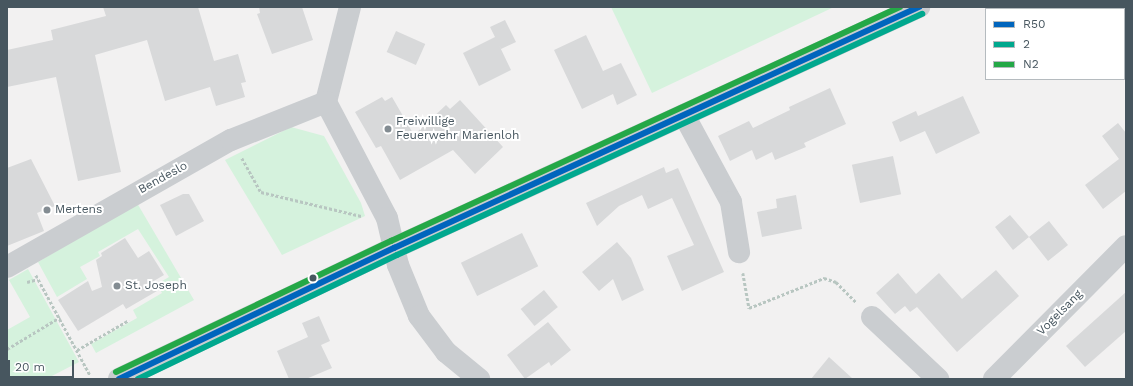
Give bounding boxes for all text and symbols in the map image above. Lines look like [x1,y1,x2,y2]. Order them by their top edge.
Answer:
legend [985,8,1125,80]
text: R50 [1023,17,1045,31]
text: 2 [1023,37,1030,51]
text: N2 [1023,57,1039,71]
place label: Freiwillige Feuerwehr Marienloh [396,115,520,143]
marker: Freiwillige Feuerwehr Marienloh [383,124,393,134]
street label: Bendeslo [136,159,190,197]
place label: Mertens [55,203,102,217]
marker: Mertens [42,205,52,215]
unlabelled marker [308,273,318,283]
place label: St. Joseph [125,279,187,293]
marker: St. Joseph [112,281,122,291]
street label: Vogelsang [1034,287,1086,339]
scale bar [10,352,76,378]
text: 20 m [15,360,45,374]

